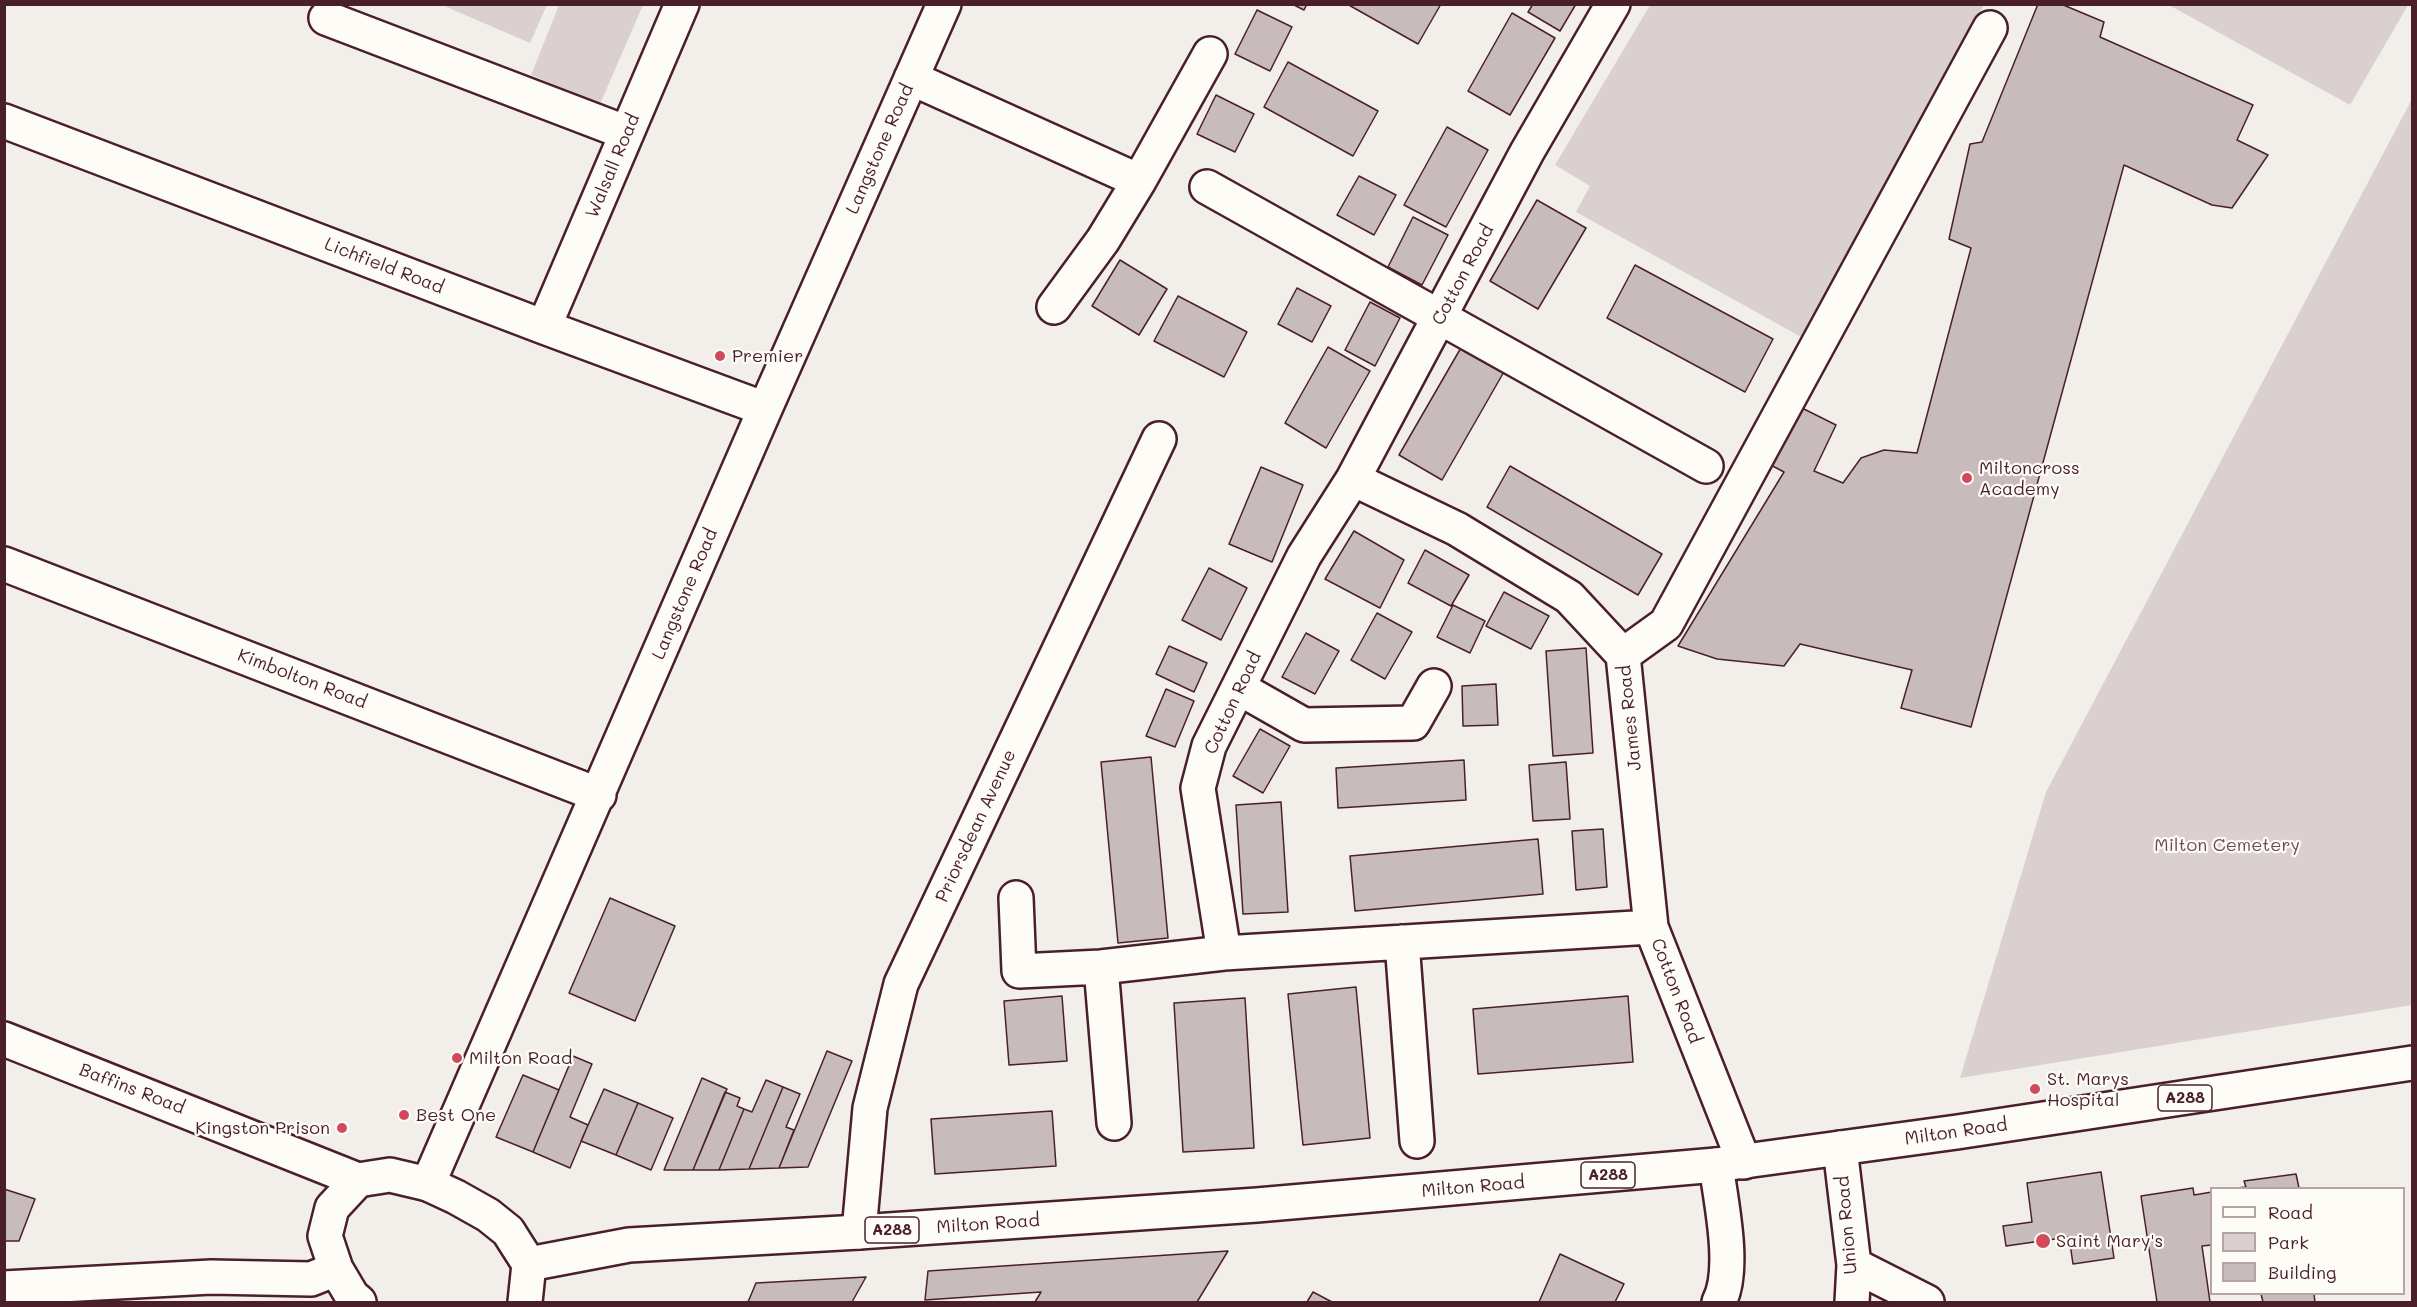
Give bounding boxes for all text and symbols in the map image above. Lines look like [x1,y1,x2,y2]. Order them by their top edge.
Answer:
street label: Langstone Road [842,81,918,217]
street label: Walsall Road [581,111,645,221]
street label: Cotton Road [1428,221,1498,329]
street label: Lichfield Road [321,233,447,299]
place label: Premier [732,345,803,367]
marker: Premier [713,349,727,363]
place label: Miltoncross Academy [1979,457,2080,500]
marker: Miltoncross Academy [1960,471,1974,485]
street label: Langstone Road [648,525,722,663]
street label: Kimbolton Road [234,644,370,714]
street label: Cotton Road [1200,648,1266,758]
street label: James Road [1614,664,1646,772]
street label: Priorsdean Avenue [931,746,1021,906]
park label: Milton Cemetery [2154,834,2300,856]
street label: Cotton Road [1646,935,1706,1047]
place label: Milton Road [469,1047,573,1069]
marker: Milton Road [450,1051,464,1065]
street label: Baffins Road [76,1059,188,1119]
place label: St. Marys Hospital [2047,1068,2129,1110]
marker: St. Marys Hospital [2028,1082,2042,1096]
road number: A288 [2158,1085,2212,1111]
place label: Best One [416,1104,496,1126]
marker: Best One [397,1108,411,1122]
street label: Milton Road [1903,1114,2009,1150]
place label: Kingston Prison [195,1117,330,1139]
marker: Kingston Prison [335,1121,349,1135]
road number: A288 [1581,1162,1635,1188]
street label: Milton Road [1420,1172,1526,1202]
street label: Union Road [1832,1175,1862,1275]
legend [2210,1187,2405,1295]
text: Road [2268,1200,2313,1224]
street label: Milton Road [936,1210,1040,1238]
road number: A288 [865,1217,919,1243]
place label: Saint Mary's [2056,1230,2163,1252]
text: Park [2268,1230,2309,1254]
marker: Saint Mary's [2034,1232,2052,1250]
text: Building [2268,1260,2336,1284]

